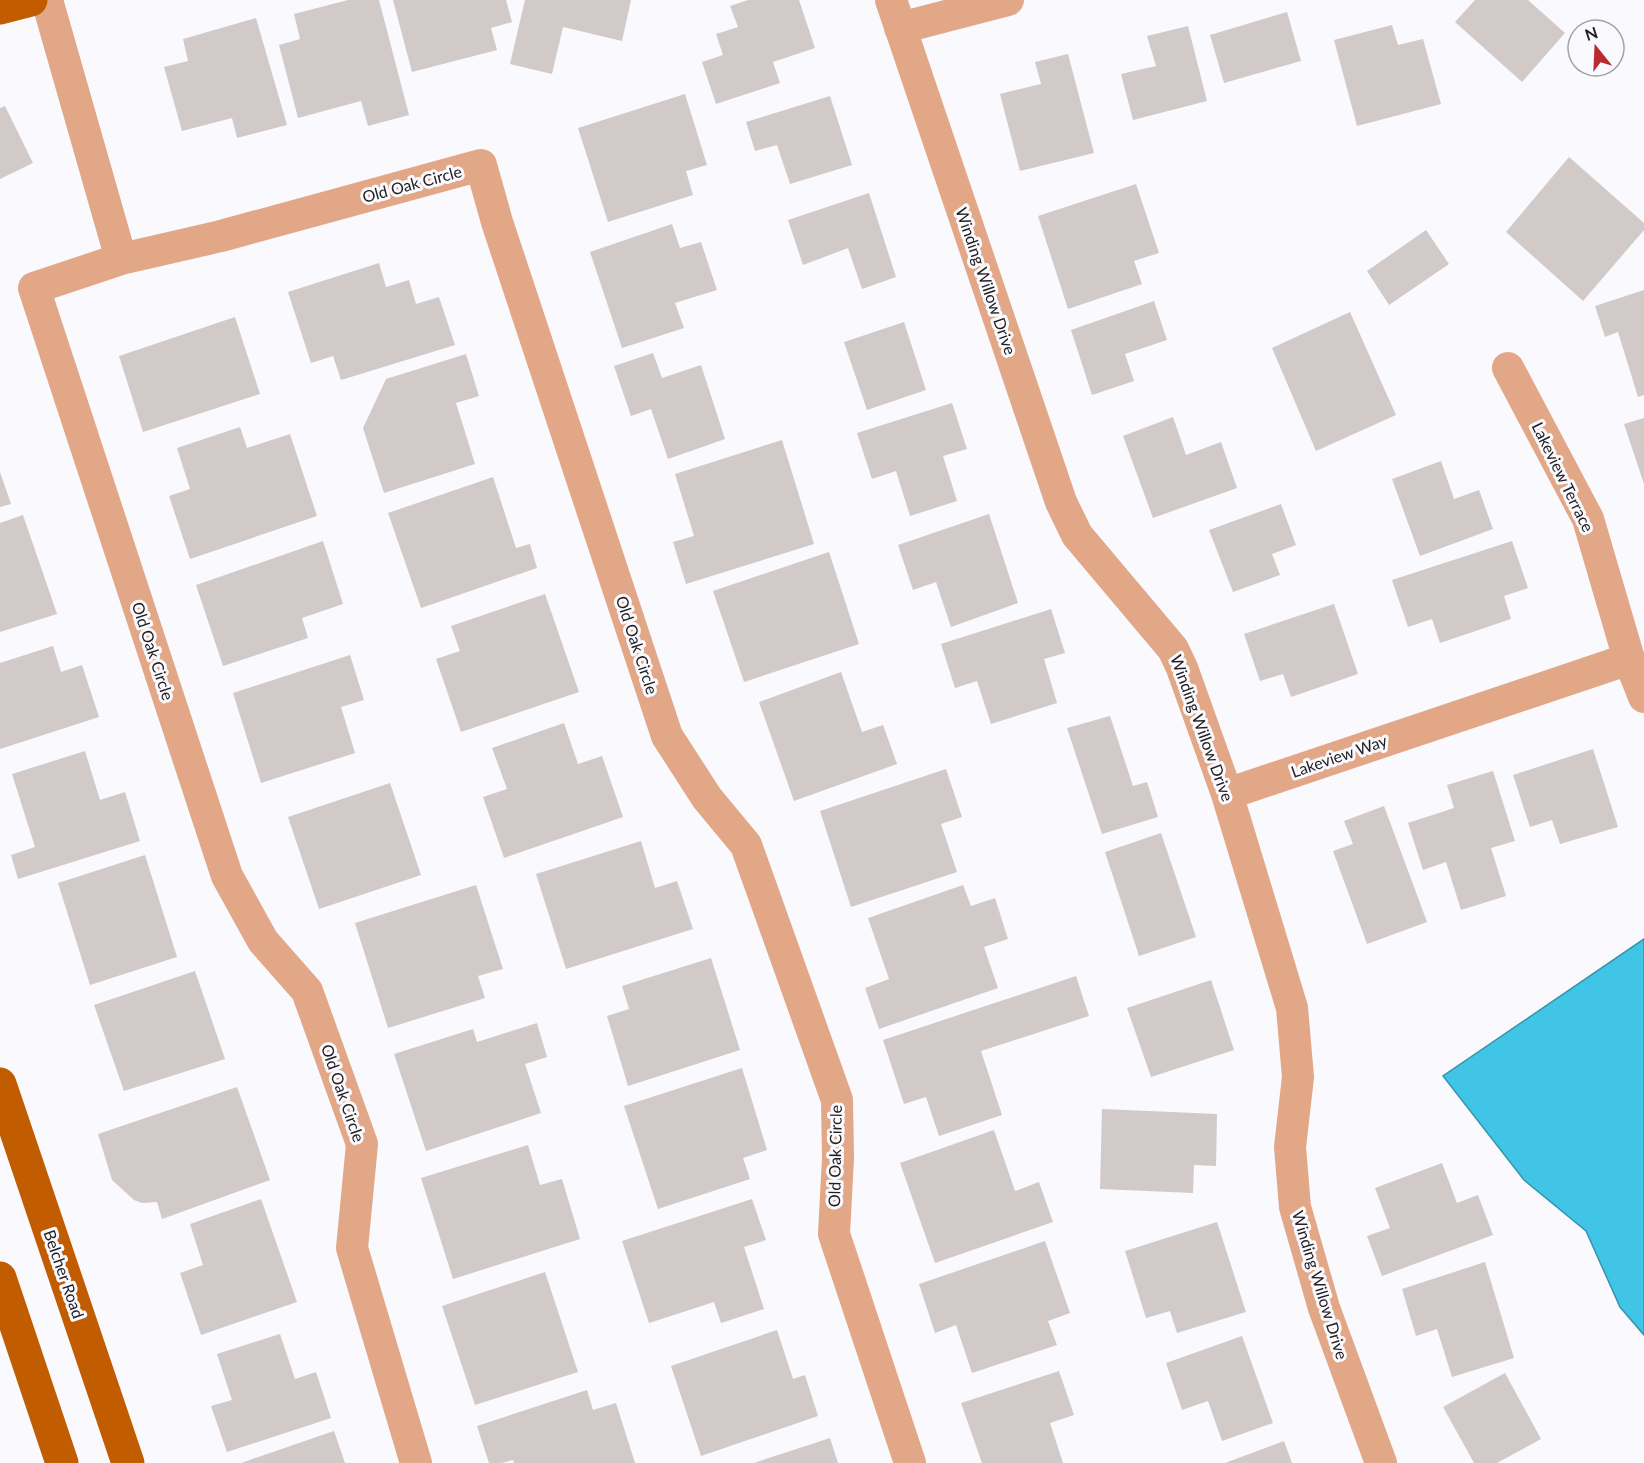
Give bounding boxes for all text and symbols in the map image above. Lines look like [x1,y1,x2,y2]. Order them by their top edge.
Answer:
north arrow [1566,18,1626,78]
text: N [1582,22,1600,44]
street label: Old Oak Circle [360,161,464,206]
street label: Winding Willow Drive [952,205,1021,357]
street label: Lakeview Terrace [1529,419,1598,535]
street label: Old Oak Circle [613,593,662,696]
street label: Old Oak Circle [129,599,178,702]
street label: Winding Willow Drive [1167,652,1238,804]
street label: Lakeview Way [1288,730,1390,781]
street label: Old Oak Circle [318,1041,369,1144]
street label: Old Oak Circle [824,1105,845,1207]
street label: Winding Willow Drive [1289,1208,1352,1362]
street label: Belcher Road [40,1227,89,1321]

